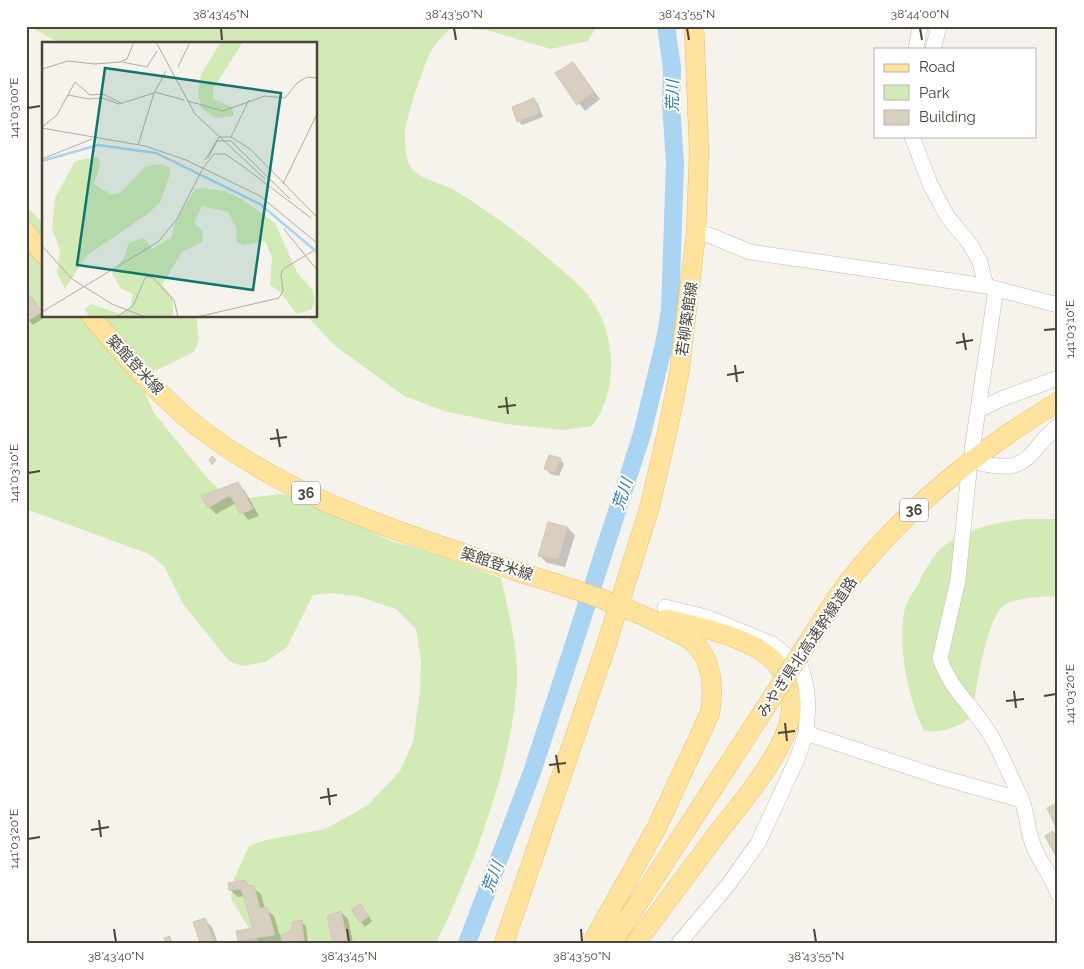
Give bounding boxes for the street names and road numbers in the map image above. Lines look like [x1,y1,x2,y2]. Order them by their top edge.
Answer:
street label: 若柳築館線 [673,281,701,357]
street label: 築館登米線 [103,331,167,399]
road number: 36 [292,482,320,504]
road number: 36 [900,498,928,522]
street label: 築館登米線 [459,544,535,584]
street label: みやぎ県北高速幹線道路 [753,574,861,720]

